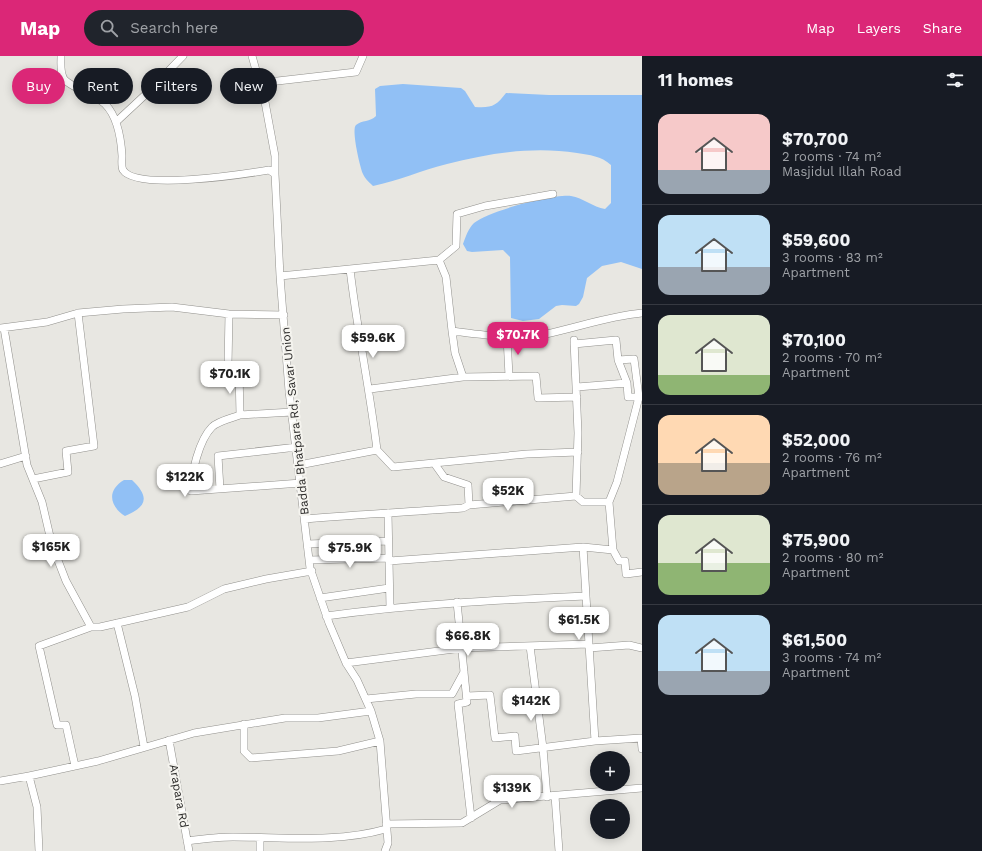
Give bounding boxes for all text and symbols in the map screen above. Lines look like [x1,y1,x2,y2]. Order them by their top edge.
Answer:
search box [84,10,364,46]
text: Map [20,17,60,40]
icon: search [98,17,120,39]
text: Search here [130,19,218,37]
text: Map [806,20,835,36]
text: Layers [857,20,901,36]
text: Share [923,20,962,36]
chip: Buy [12,68,65,104]
chip: Rent [73,68,133,104]
chip: Filters [141,68,212,104]
chip: New [220,68,277,104]
icon: filters [944,69,966,91]
text: 11 homes [658,70,733,90]
text: $70,700 [782,129,848,149]
icon: home [690,130,738,178]
text: 2 rooms · 74 m² [782,149,881,164]
text: Masjidul Illah Road [782,164,902,179]
text: $59,600 [782,230,850,250]
icon: home [690,231,738,279]
text: 3 rooms · 83 m² [782,250,883,265]
text: Apartment [782,265,850,280]
pin: $70.7K [485,322,551,356]
pin: $59.6K [340,325,406,359]
street label: Badda Bhatpara Rd, Savar Union [278,326,312,516]
text: $70.7K [496,327,540,342]
text: $59.6K [351,330,395,345]
text: $70,100 [782,330,846,350]
icon: home [690,331,738,379]
text: 2 rooms · 70 m² [782,350,882,365]
pin: $70.1K [197,361,263,395]
text: Apartment [782,365,850,380]
text: $70.1K [209,366,251,381]
text: $52,000 [782,430,851,450]
icon: home [690,431,738,479]
text: 2 rooms · 76 m² [782,450,882,465]
pin: $122K [157,464,213,498]
text: Apartment [782,465,850,480]
text: $122K [166,469,204,484]
pin: $52K [484,478,532,512]
text: $52K [492,483,524,498]
text: $75,900 [782,530,850,550]
icon: home [690,531,738,579]
pin: $165K [23,534,79,568]
pin: $75.9K [317,535,383,569]
text: $165K [32,539,70,554]
text: $75.9K [328,540,372,555]
text: 2 rooms · 80 m² [782,550,883,565]
text: Apartment [782,565,850,580]
pin: $61.5K [546,607,612,641]
text: $61.5K [558,612,600,627]
pin: $66.8K [435,623,501,657]
text: $66.8K [445,628,491,643]
text: $61,500 [782,630,847,650]
icon: home [690,631,738,679]
text: 3 rooms · 74 m² [782,650,881,665]
text: Apartment [782,665,850,680]
pin: $142K [503,688,559,722]
text: $142K [512,693,550,708]
map controls [590,751,630,839]
button: + [590,751,630,791]
street label: Arapara Rd [167,763,191,829]
pin: $139K [484,775,540,809]
text: $139K [493,780,531,795]
button: − [590,799,630,839]

